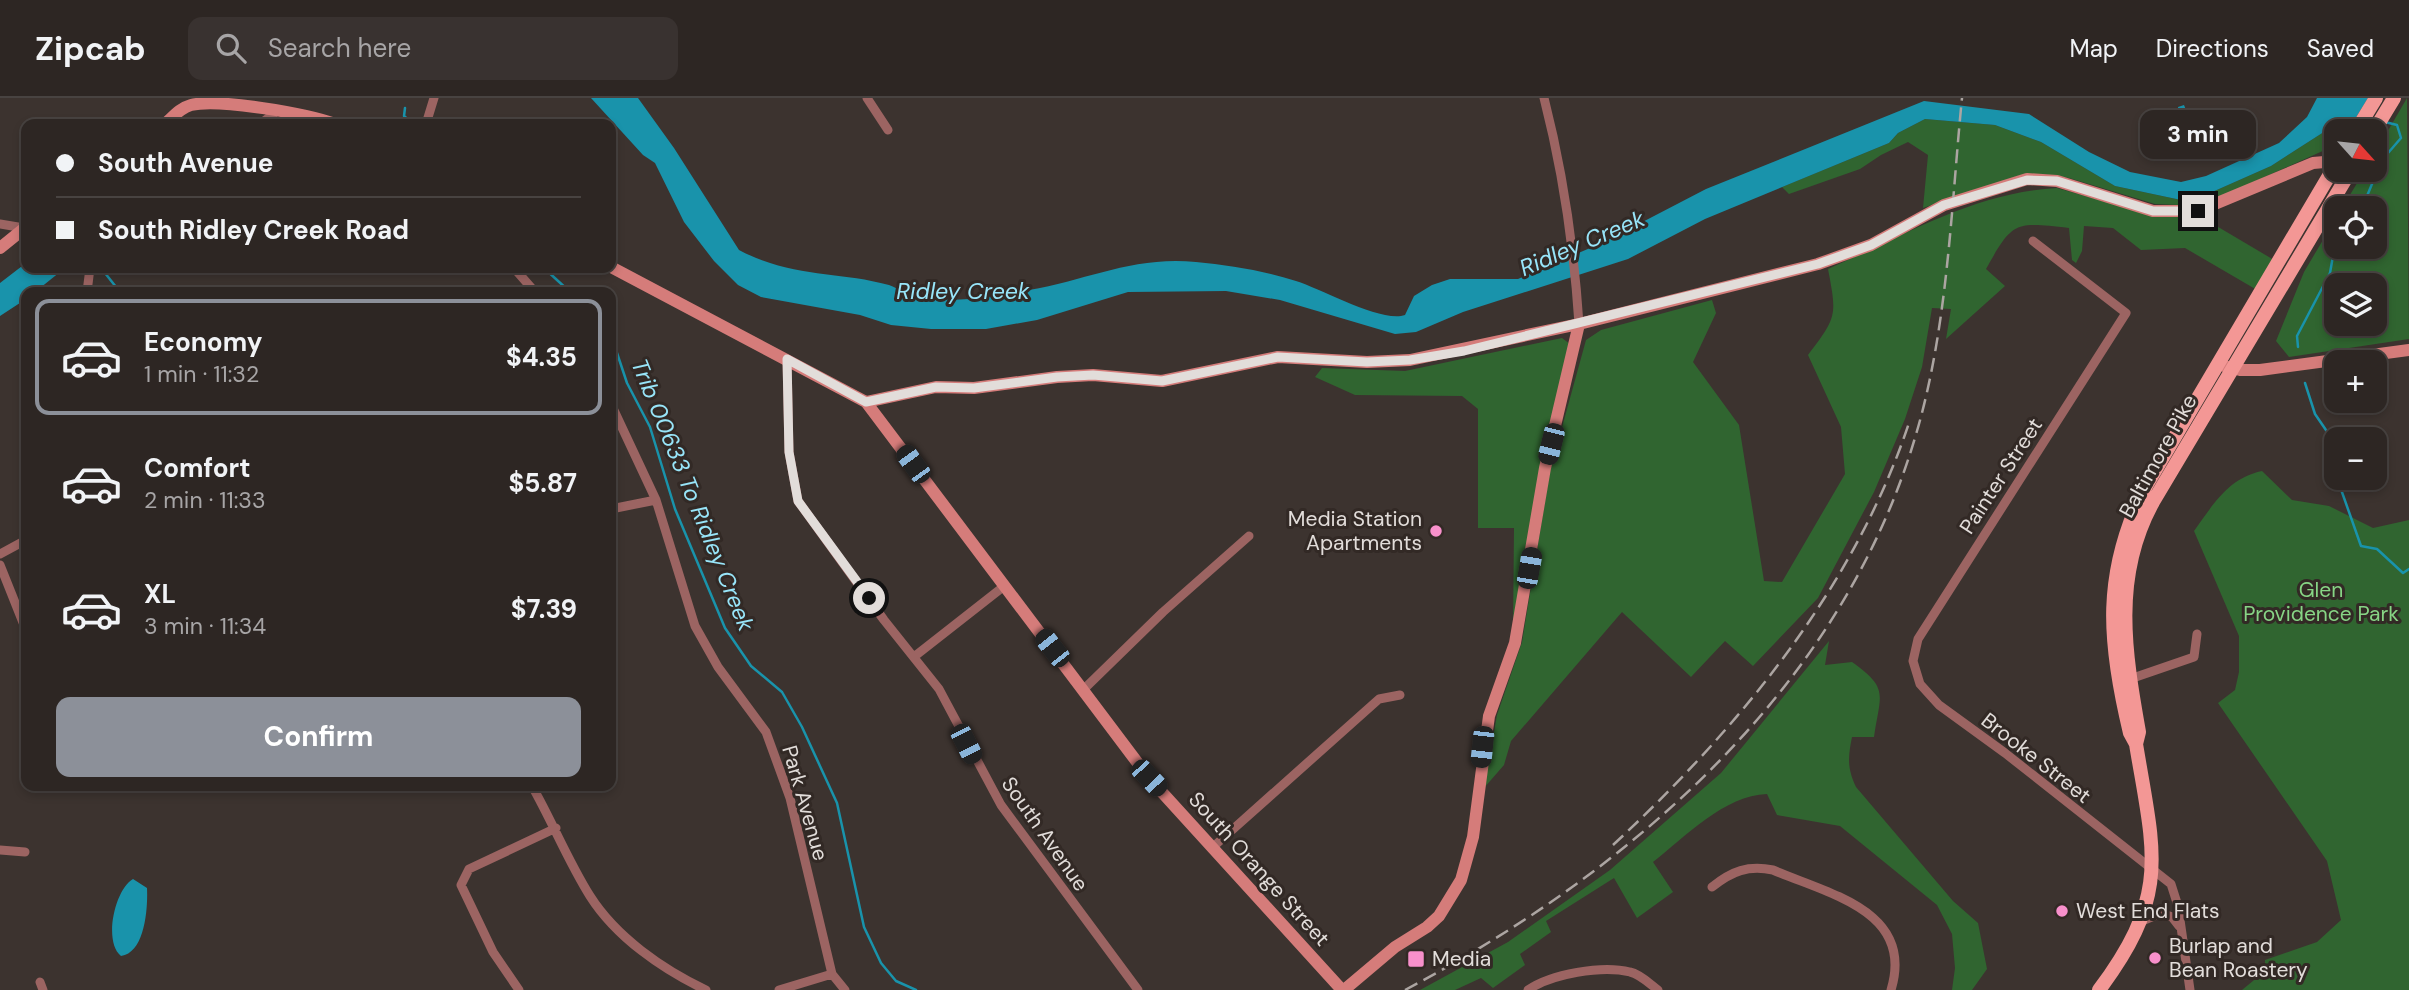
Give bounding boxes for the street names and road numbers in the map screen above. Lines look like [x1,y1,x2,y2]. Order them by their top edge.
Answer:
street label: Baltimore Pike [2113,389,2204,523]
street label: Painter Street [1953,413,2049,539]
street label: Brooke Street [1975,706,2097,810]
street label: Park Avenue [775,742,835,864]
street label: South Avenue [995,771,1095,897]
street label: South Orange Street [1182,786,1336,952]

